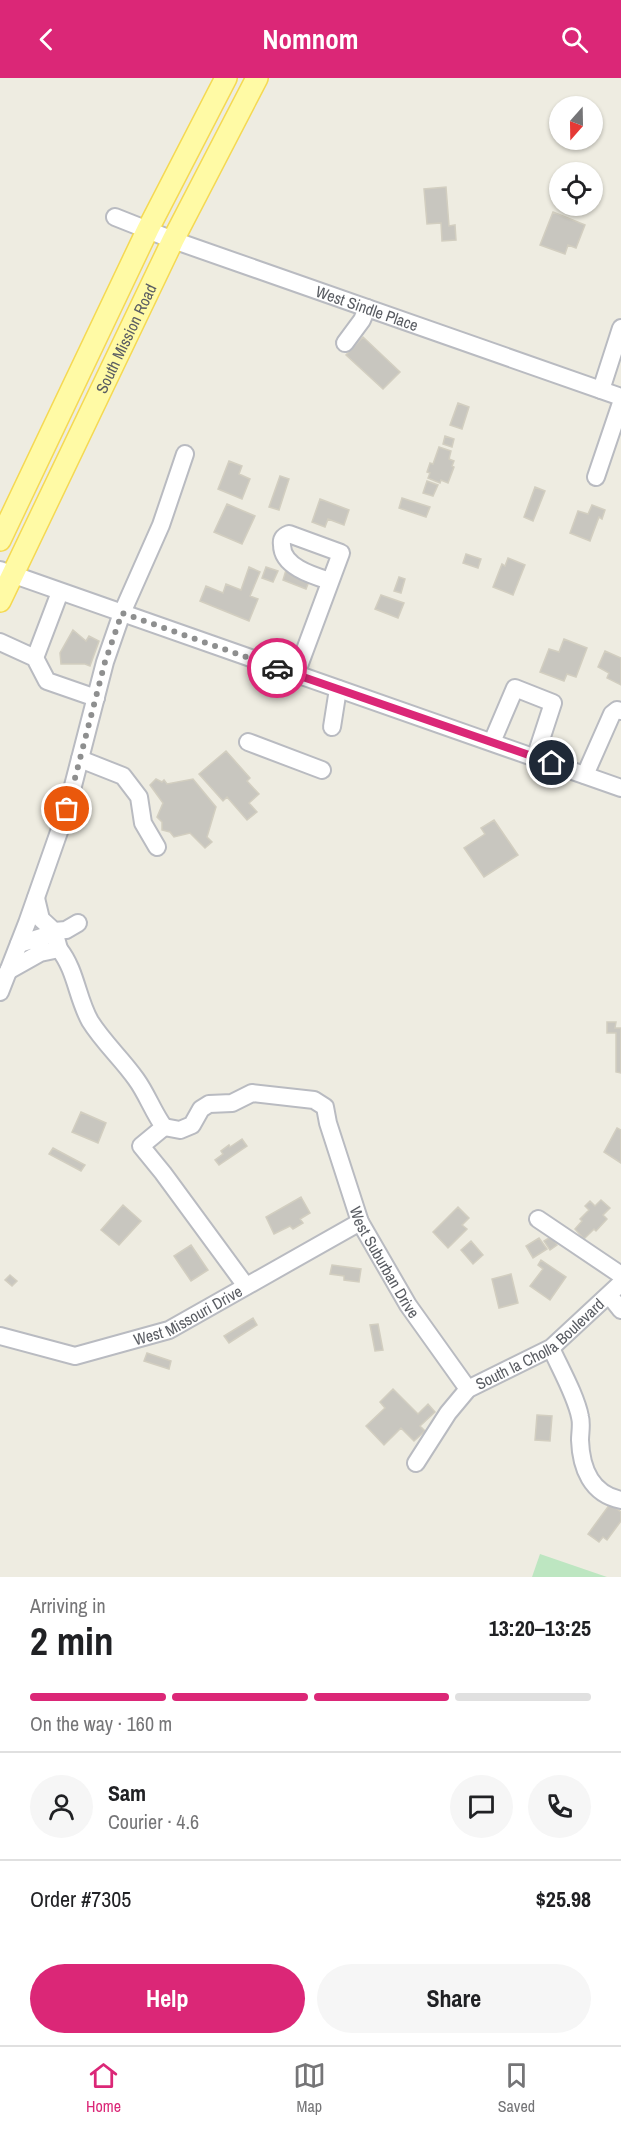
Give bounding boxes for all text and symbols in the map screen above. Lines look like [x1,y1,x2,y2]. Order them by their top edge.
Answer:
text: Nomnom [263,21,358,57]
icon: back [30,23,63,56]
icon: search [558,23,591,56]
north arrow [549,96,603,150]
map controls [549,96,603,216]
button: locate [549,162,603,216]
street label: South Mission Road [90,280,161,397]
street label: West Sindle Place [313,280,421,336]
courier [247,638,307,698]
icon: car [261,652,294,685]
pin [526,737,577,788]
icon: home [535,746,568,779]
pin [41,783,92,834]
icon: bag [50,792,83,825]
street label: West Suburban Drive [345,1204,425,1322]
street label: West Missouri Drive [131,1280,246,1350]
street label: South la Cholla Boulevard [472,1293,609,1395]
text: Arriving in [30,1592,106,1619]
text: 13:20–13:25 [489,1613,591,1643]
text: 2 min [30,1615,114,1667]
text: On the way · 160 m [30,1710,172,1737]
button: person [30,1775,93,1838]
button: chat [450,1775,513,1838]
button: phone [528,1775,591,1838]
text: Sam [108,1778,146,1808]
text: Courier · 4.6 [108,1808,199,1835]
text: Order #7305 [30,1884,131,1914]
text: $25.98 [536,1884,591,1914]
button: Help [30,1964,305,2033]
button: Share [317,1964,591,2033]
tab: Home [86,2059,121,2117]
tab: Map [293,2059,326,2117]
tab: Saved [498,2059,535,2117]

